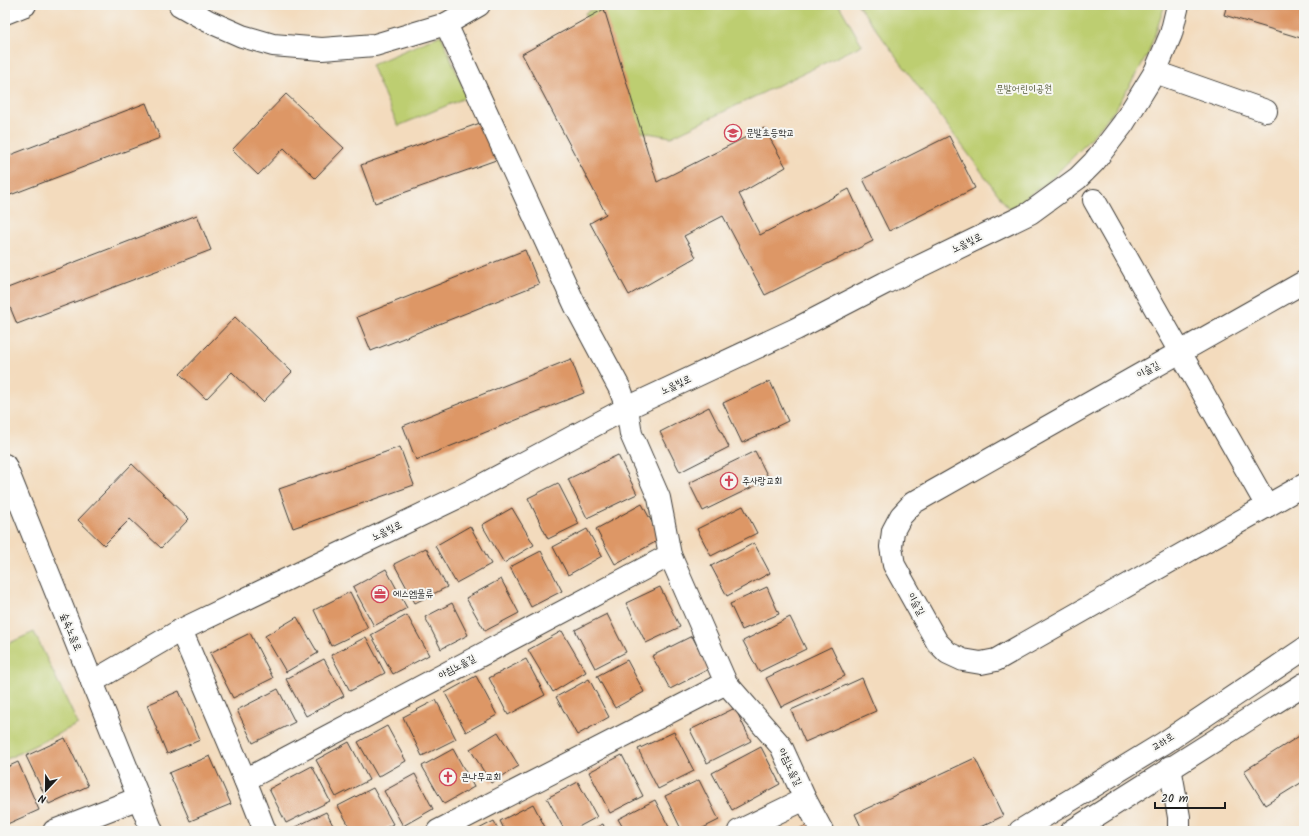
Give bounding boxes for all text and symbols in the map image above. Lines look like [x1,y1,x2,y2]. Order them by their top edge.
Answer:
park label: 문발어린이공원 [996,81,1052,97]
school or university icon: 문발초등학교 [723,123,743,143]
place label: 문발초등학교 [746,125,794,141]
street label: 노을빛로 [949,229,985,257]
street label: 이슬길 [1134,357,1162,383]
street label: 노을빛로 [658,371,694,399]
church icon: 주사랑교회 [719,471,739,491]
place label: 주사랑교회 [742,473,782,489]
street label: 노을빛로 [369,517,405,545]
office icon: 에스엠물류 [370,584,390,604]
place label: 에스엠물류 [393,586,433,602]
street label: 이슬길 [903,590,929,618]
street label: 숲속노을로 [56,610,86,654]
street label: 아침노을길 [435,650,479,684]
street label: 교하로 [1149,729,1177,755]
street label: 아침노을길 [774,745,806,789]
church icon: 큰나무교회 [438,767,458,787]
place label: 큰나무교회 [461,769,501,785]
north arrow [26,770,66,810]
scale bar [1155,784,1225,810]
text: N [36,789,49,808]
text: 20 m [1161,789,1189,808]

